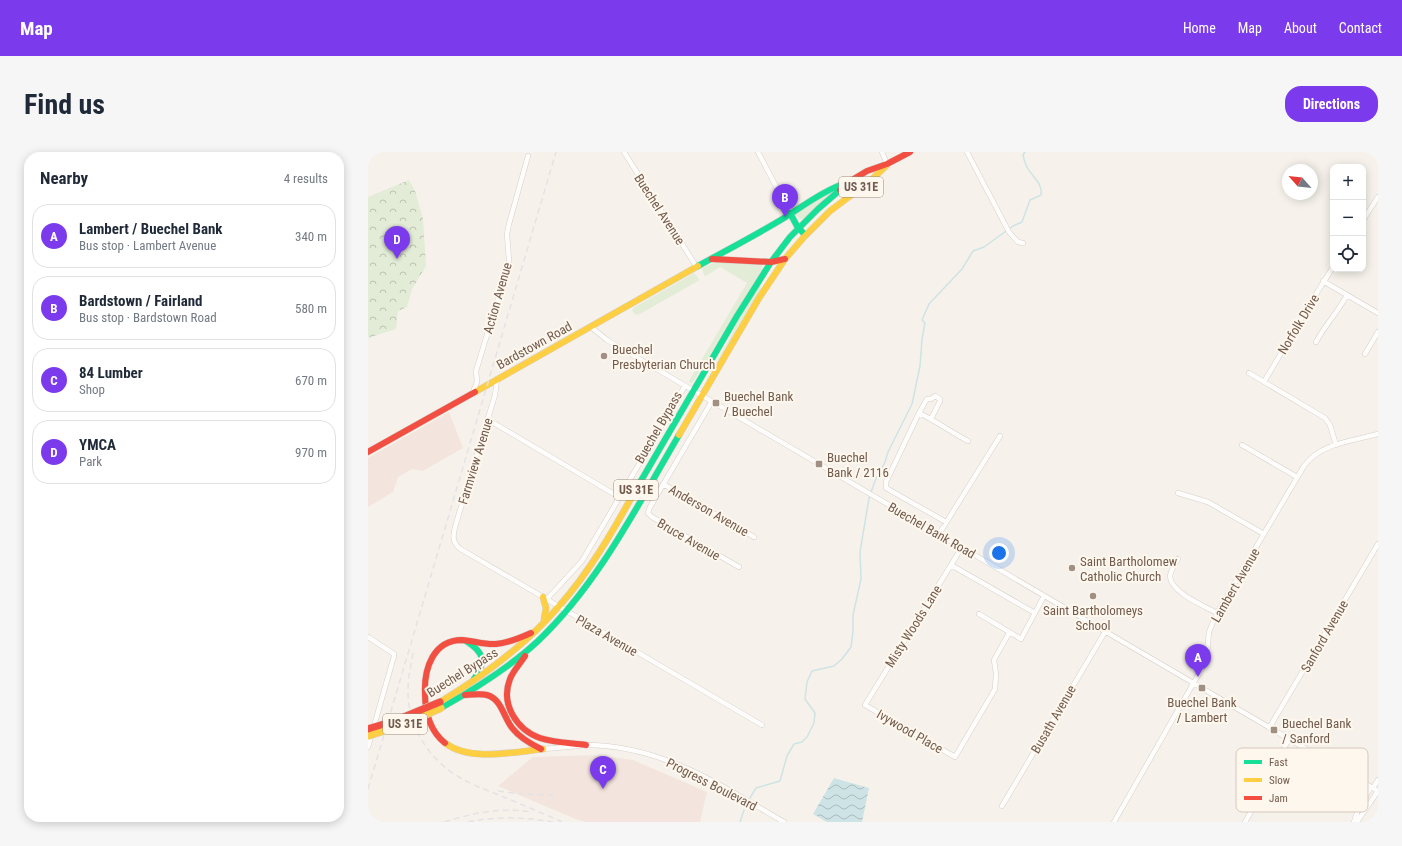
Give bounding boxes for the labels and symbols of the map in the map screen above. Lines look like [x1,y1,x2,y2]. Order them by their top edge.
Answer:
north arrow [1282,164,1318,200]
street label: Buechel Avenue [631,171,688,247]
road number: US 31E [839,177,883,197]
pin: B [772,184,798,217]
pin: D [384,226,410,259]
street label: Action Avenue [480,261,515,336]
street label: Norfolk Drive [1275,292,1322,357]
street label: Bardstown Road [494,319,574,372]
place label: Buechel Presbyterian Church [612,342,715,372]
marker: Buechel Presbyterian Church [599,351,609,361]
street label: Buechel Bypass [632,388,685,466]
place label: Buechel Bank / Buechel [724,389,793,419]
marker: Buechel Bank / Buechel [711,398,721,408]
street label: Farmview Avenue [455,416,496,506]
place label: Buechel Bank / 2116 [827,450,889,480]
marker: Buechel Bank / 2116 [814,459,824,469]
road number: US 31E [614,480,658,500]
street label: Anderson Avenue [666,482,751,539]
street label: Buechel Bank Road [885,499,978,562]
street label: Bruce Avenue [655,515,723,563]
your location [989,543,1009,563]
street label: Lambert Avenue [1208,545,1263,625]
place label: Saint Bartholomew Catholic Church [1080,554,1178,584]
marker: Saint Bartholomew Catholic Church [1067,563,1077,573]
street label: Misty Woods Lane [882,582,945,670]
marker: Saint Bartholomeys School [1088,591,1098,601]
street label: Sanford Avenue [1298,598,1351,675]
place label: Saint Bartholomeys School [1043,603,1143,633]
street label: Plaza Avenue [573,612,640,659]
pin: A [1185,644,1211,677]
street label: Buechel Bypass [424,645,501,700]
street label: Busath Avenue [1028,683,1079,756]
marker: Buechel Bank / Lambert [1197,683,1207,693]
place label: Buechel Bank / Lambert [1167,695,1237,725]
street label: Ivywood Place [874,707,945,756]
road number: US 31E [383,714,427,734]
place label: Buechel Bank / Sanford [1282,716,1351,746]
marker: Buechel Bank / Sanford [1269,725,1279,735]
legend [1236,748,1368,812]
street label: Progress Boulevard [664,755,760,814]
pin: C [590,756,616,789]
text: Fast [1269,756,1288,769]
text: Slow [1269,774,1290,787]
text: Jam [1269,792,1288,805]

